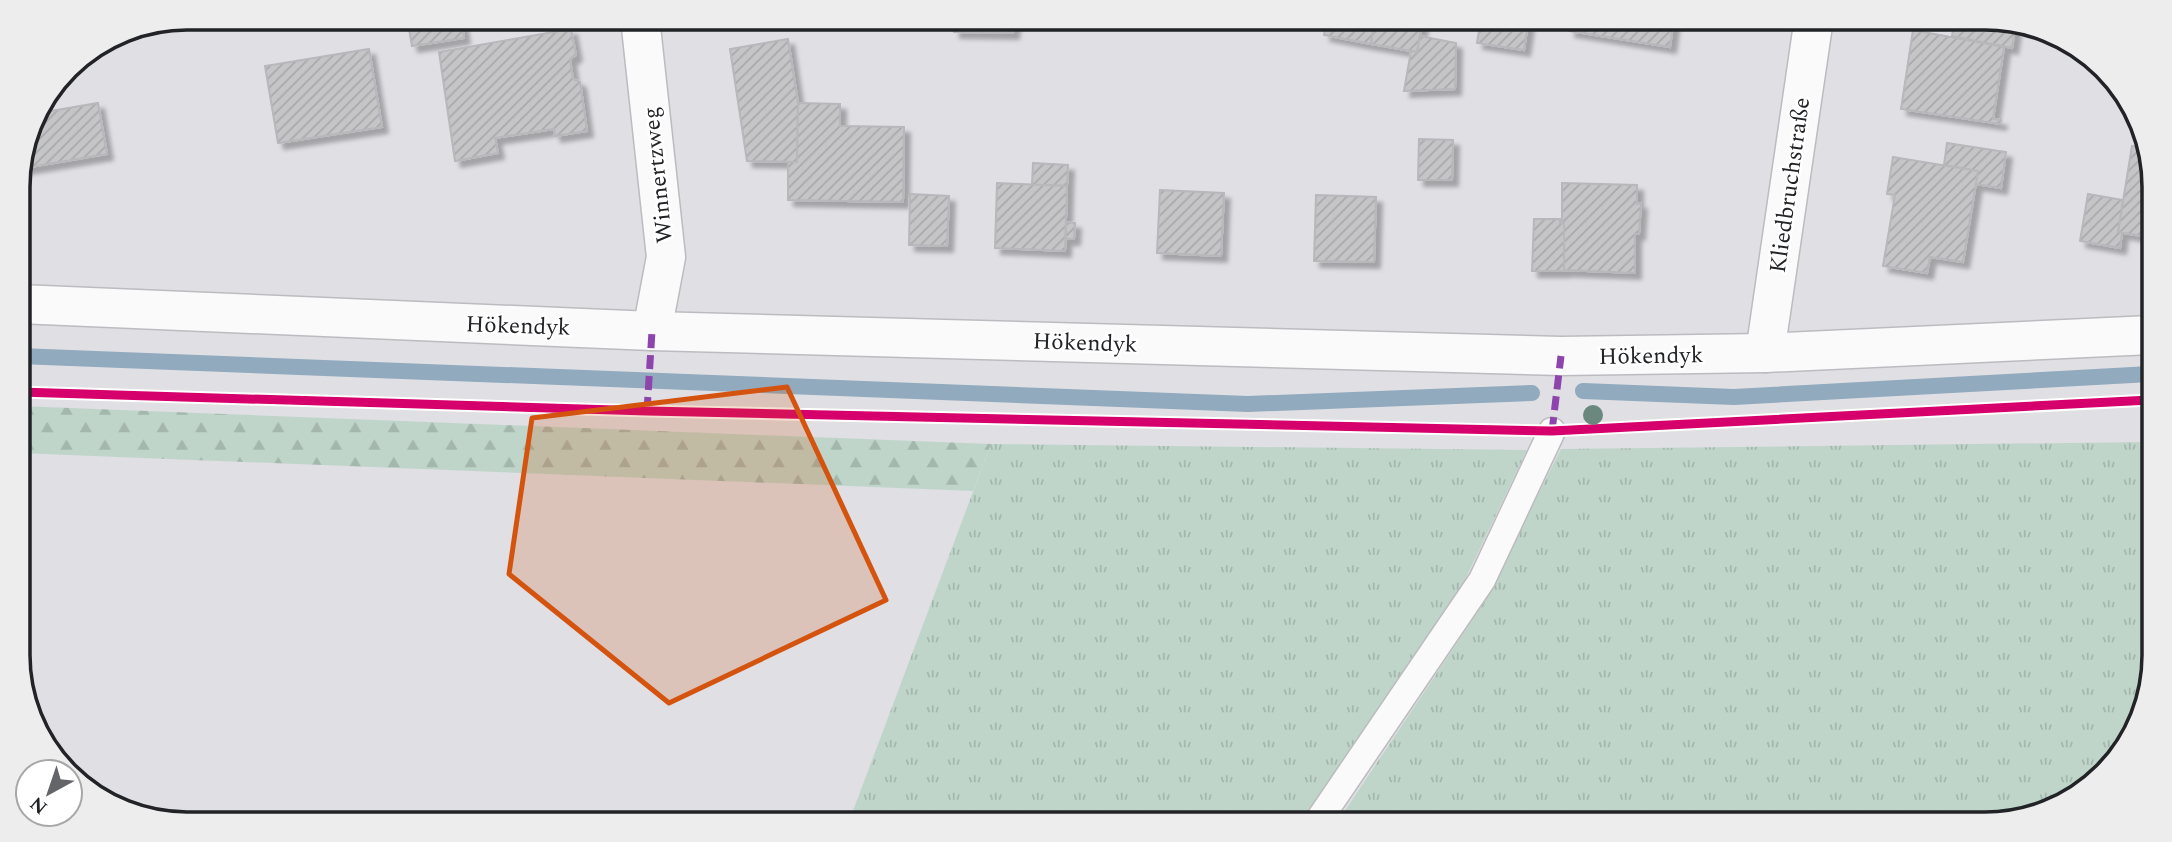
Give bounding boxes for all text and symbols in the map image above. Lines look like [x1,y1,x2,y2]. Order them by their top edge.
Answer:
street label: Kliedbruchstraße [1761,95,1820,275]
street label: Winnertzweg [634,105,683,245]
street label: Hökendyk [465,307,571,346]
street label: Hökendyk [1032,324,1138,363]
street label: Hökendyk [1598,338,1704,375]
north arrow [14,758,84,828]
text: N [24,789,54,821]

